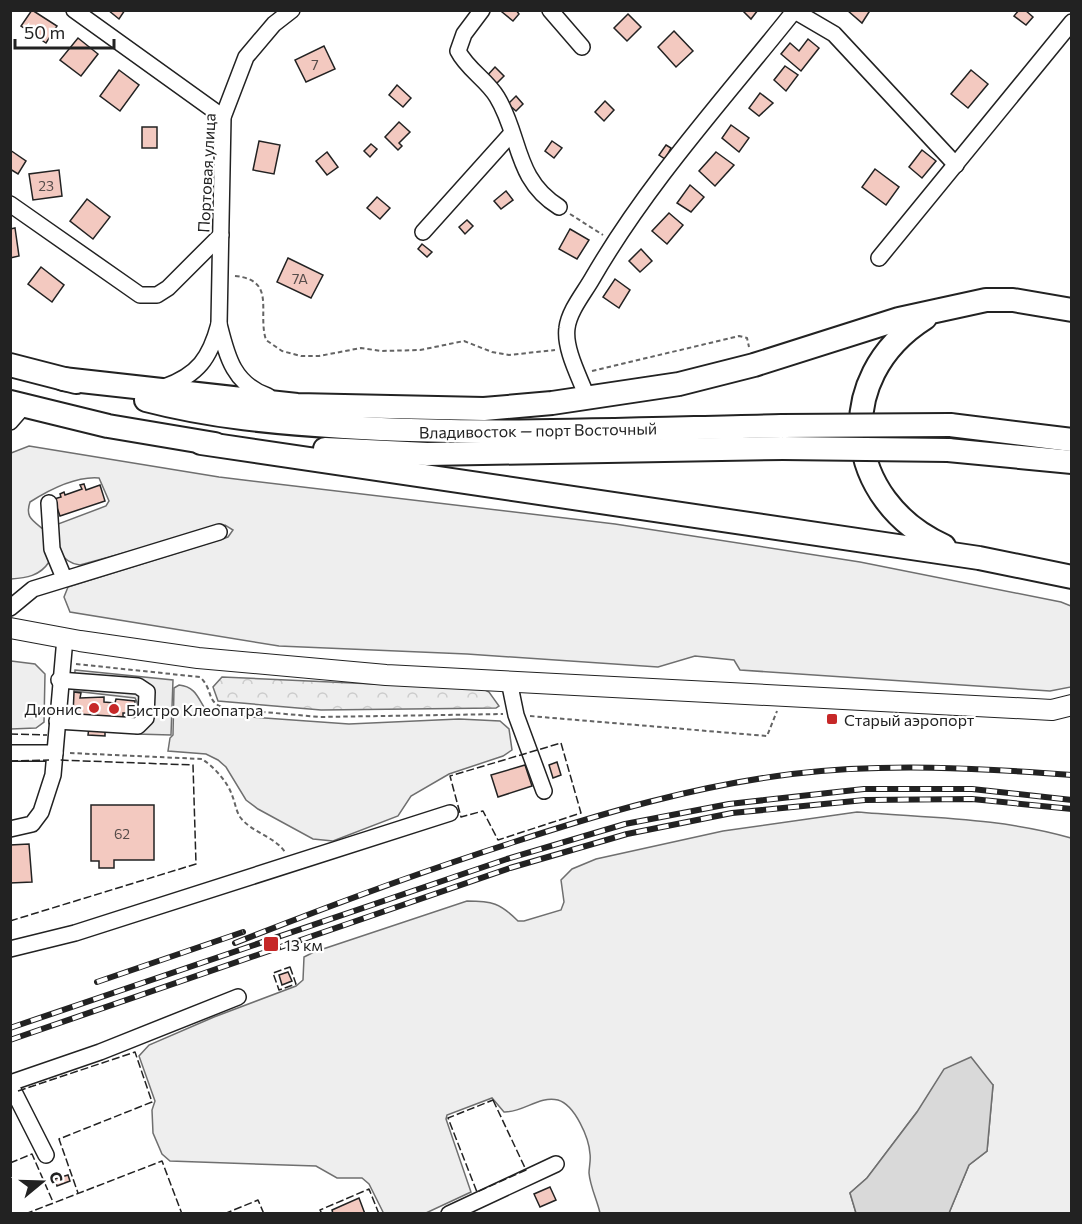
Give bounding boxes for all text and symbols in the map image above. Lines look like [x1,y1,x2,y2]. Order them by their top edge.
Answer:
scale bar [15,12,114,50]
text: 50 m [24,21,65,43]
house number: 7 [311,56,319,73]
street label: Портовая улица [193,113,219,233]
house number: 23 [38,177,54,194]
house number: 7А [292,270,308,287]
street label: Владивосток — порт Восточный [419,418,657,442]
place label: Дионис [25,699,82,718]
place label: Бистро Клеопатра [126,700,263,719]
marker: Дионис [87,701,101,715]
marker: Бистро Клеопатра [107,702,121,716]
place label: Старый аэропорт [844,710,975,729]
marker: Старый аэропорт [825,712,839,726]
house number: 62 [114,825,130,842]
marker: 13 км [262,935,280,953]
place label: 13 км [284,935,323,954]
north arrow [12,1152,72,1212]
text: С [46,1169,67,1185]

